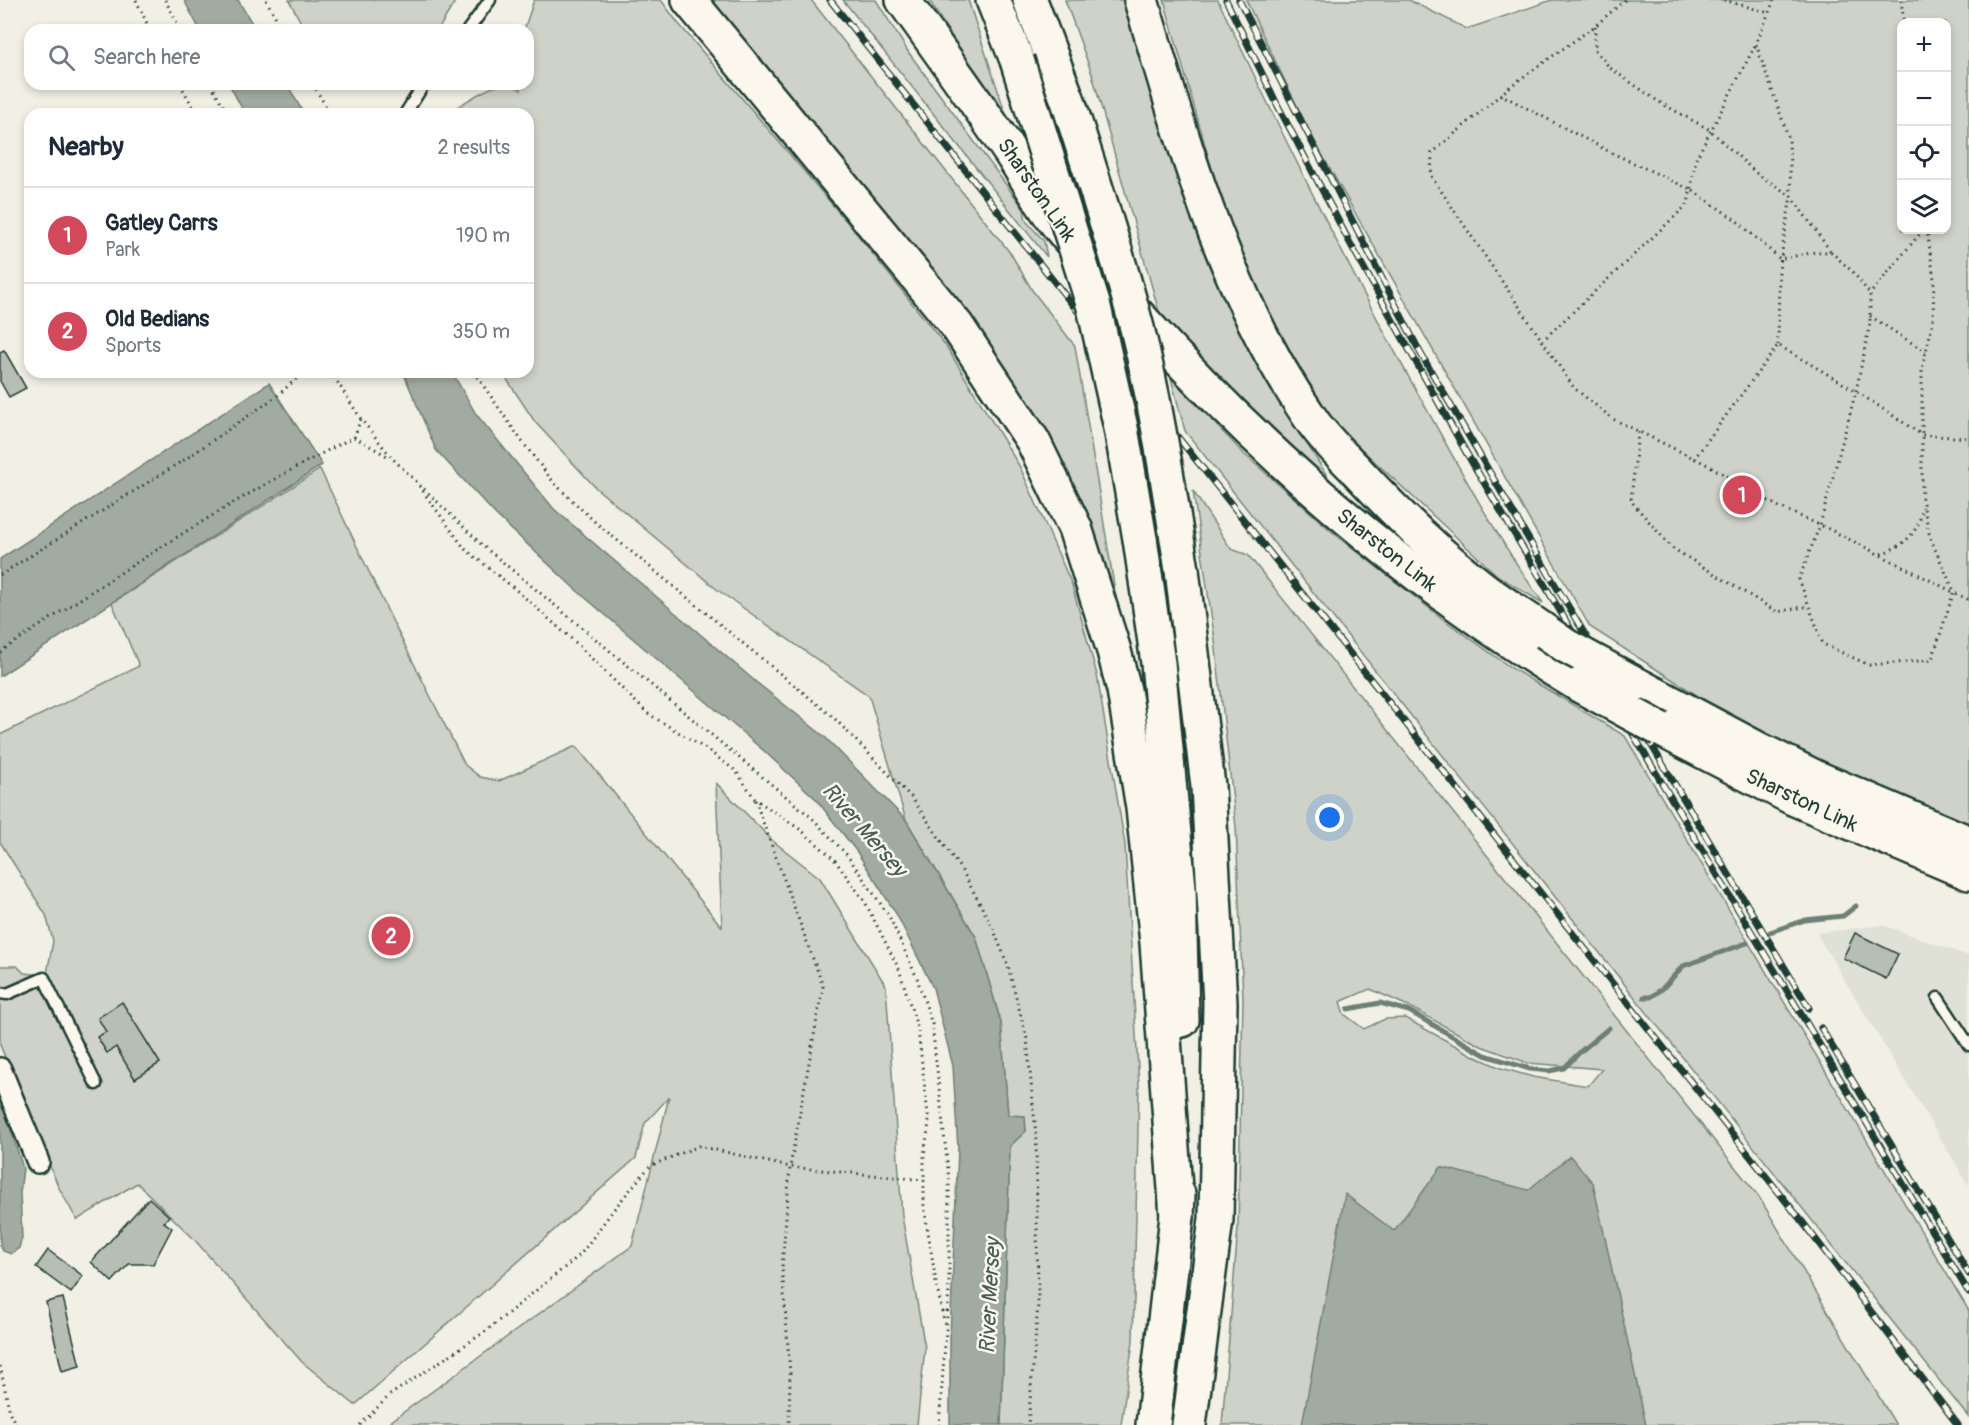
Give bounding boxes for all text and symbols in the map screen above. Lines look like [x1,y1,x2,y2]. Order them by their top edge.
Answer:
map controls [1897,18,1951,234]
button: + [1897,18,1951,72]
search box [24,24,534,90]
icon: search [45,41,78,74]
text: Search here [93,43,200,71]
button: − [1897,72,1951,126]
button: locate [1897,126,1951,180]
text: Nearby [48,131,124,163]
street label: Sharston Link [991,133,1082,248]
text: 2 results [438,135,510,160]
button: layers [1897,180,1951,234]
text: Gatley Carrs [105,209,218,237]
text: 1 [64,223,71,248]
text: 190 m [456,223,510,248]
text: Park [105,237,140,262]
text: Old Bedians [105,305,209,333]
text: 2 [62,319,73,344]
text: 350 m [452,319,510,344]
text: Sports [105,333,161,358]
pin: 1 [1722,472,1762,518]
street label: Sharston Link [1331,503,1443,598]
street label: Sharston Link [1741,763,1862,838]
water label: River Mersey [816,777,914,884]
your location [1315,803,1344,832]
pin: 2 [372,914,410,958]
water label: River Mersey [973,1235,1007,1354]

